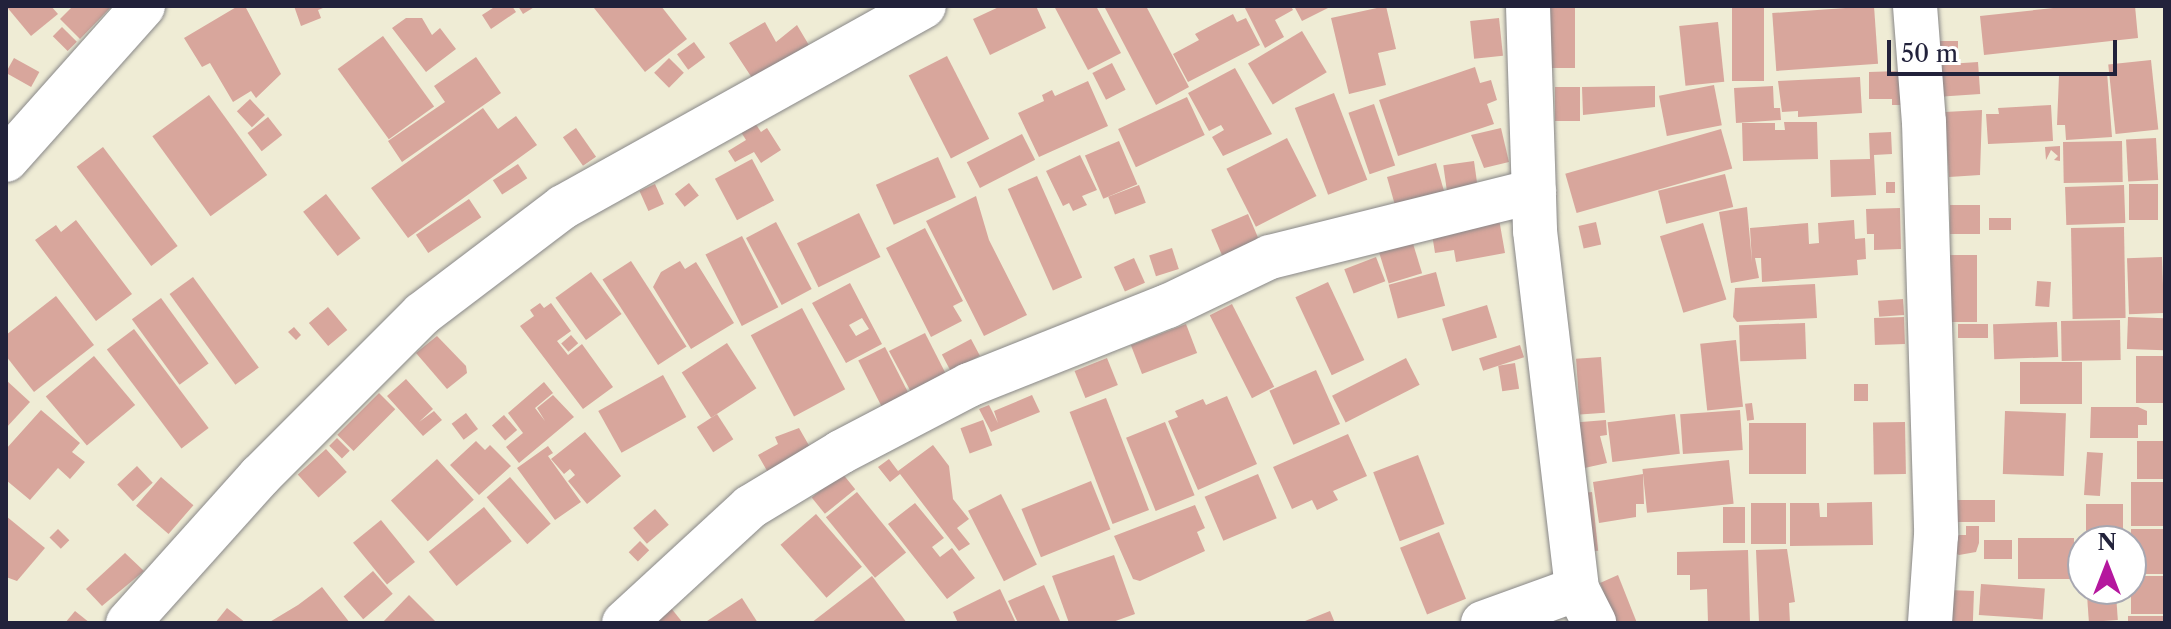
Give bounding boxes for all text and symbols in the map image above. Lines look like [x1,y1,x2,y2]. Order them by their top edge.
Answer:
scale bar [1891,24,2121,74]
text: 50 m [1901,39,1958,68]
north arrow [2067,525,2147,605]
text: N [2097,529,2117,556]

